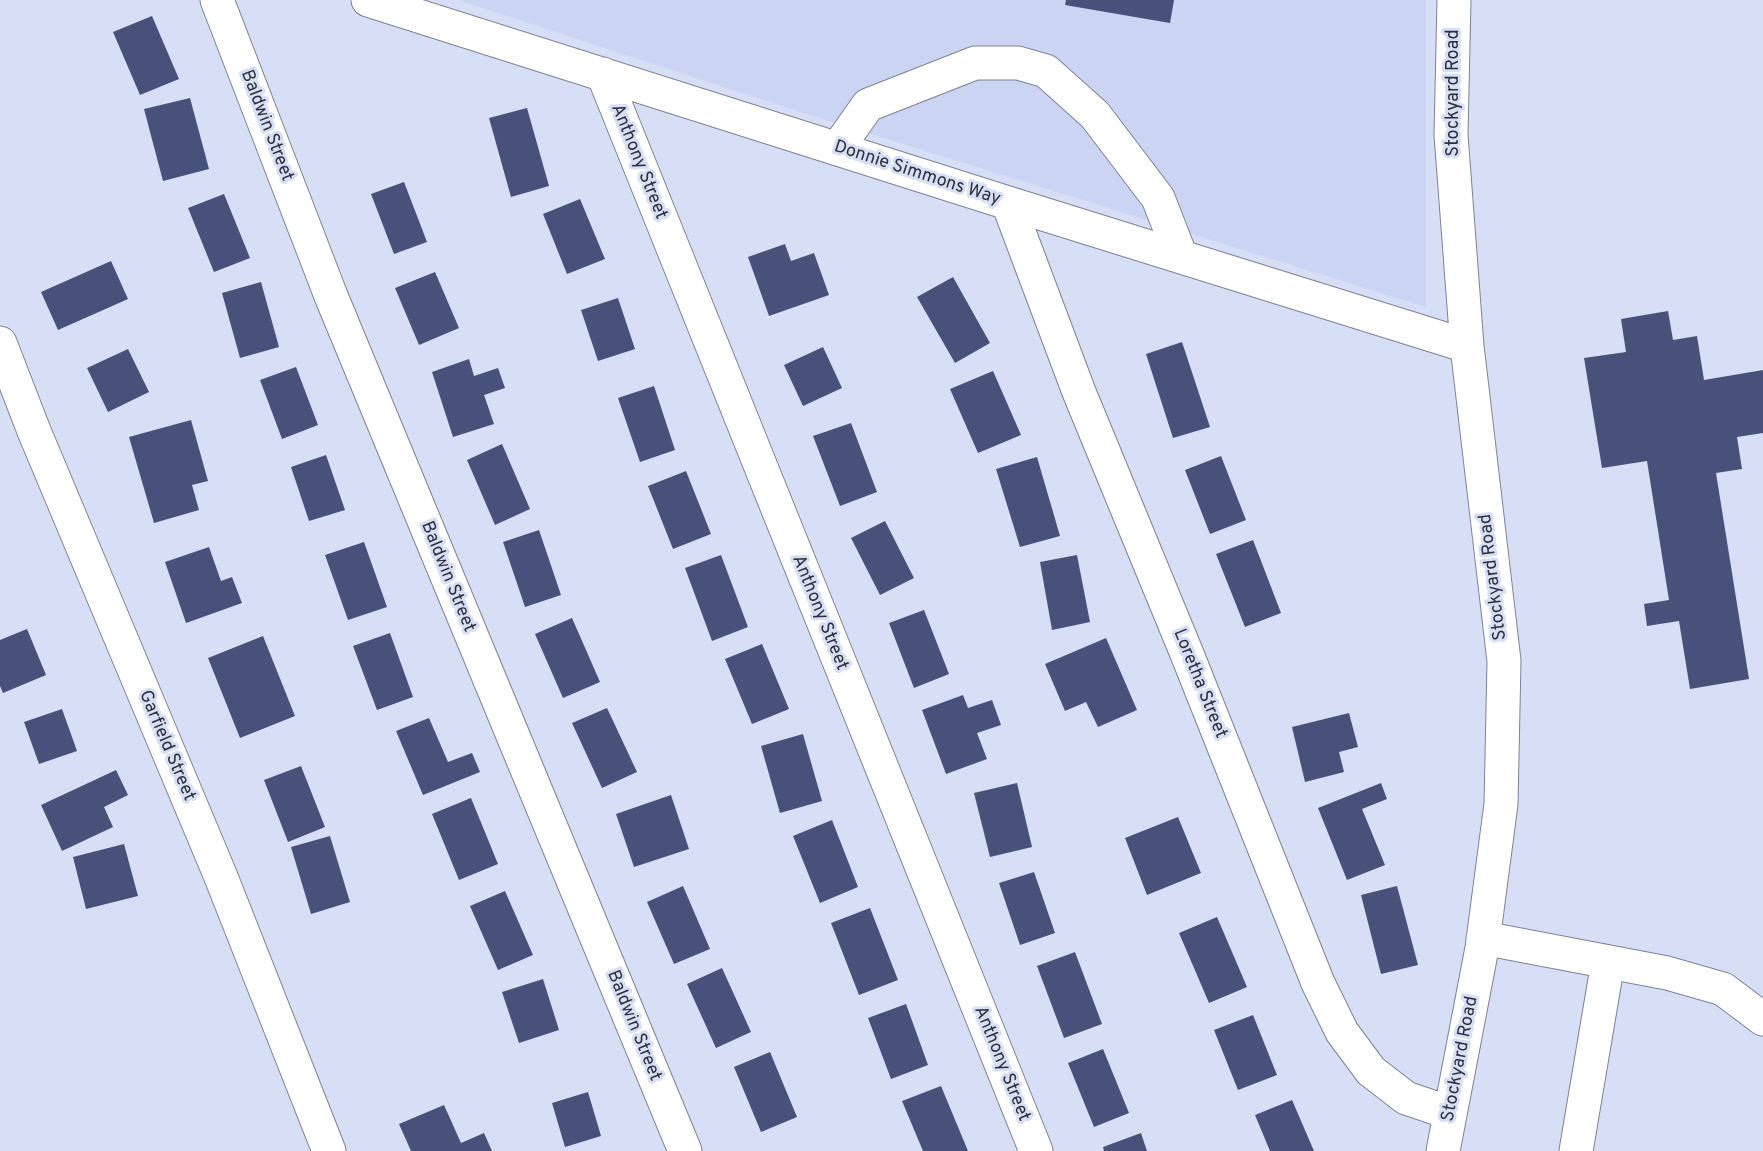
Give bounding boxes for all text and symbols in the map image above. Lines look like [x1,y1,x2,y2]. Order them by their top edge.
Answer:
street label: Stockyard Road [1443,29,1465,157]
street label: Baldwin Street [235,67,297,185]
street label: Anthony Street [605,101,671,223]
street label: Donnie Simmons Way [831,137,1003,211]
street label: Stockyard Road [1476,513,1512,641]
street label: Baldwin Street [415,518,479,636]
street label: Anthony Street [786,552,852,674]
street label: Loretha Street [1167,626,1231,742]
street label: Garfield Street [133,687,199,805]
street label: Baldwin Street [601,967,665,1085]
street label: Stockyard Road [1438,994,1484,1124]
street label: Anthony Street [968,1003,1034,1125]

